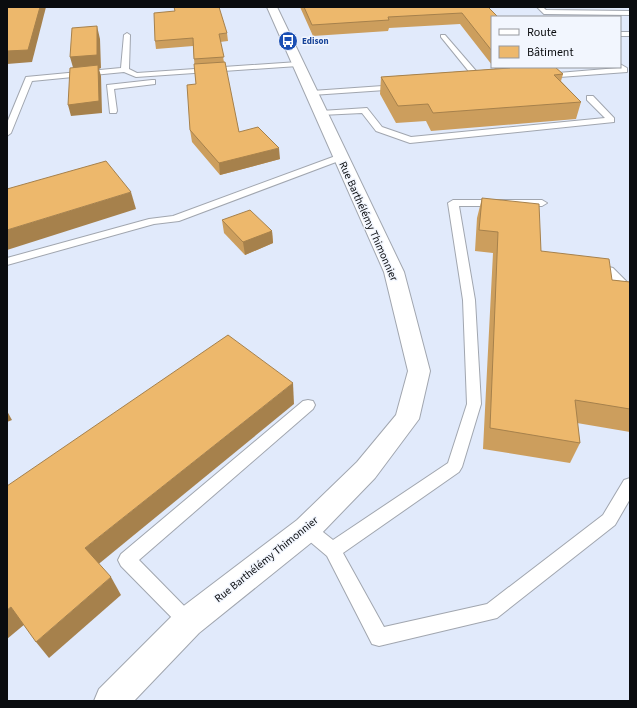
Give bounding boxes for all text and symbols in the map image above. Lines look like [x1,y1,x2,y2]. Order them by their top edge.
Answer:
legend [491,16,621,68]
text: Route [527,24,557,41]
bus stop icon: Edison [277,30,299,52]
place label: Edison [302,35,329,48]
text: Bâtiment [527,44,573,61]
street label: Rue Barthélémy Thimonnier [335,159,402,283]
street label: Rue Barthélémy Thimonnier [211,513,321,606]

